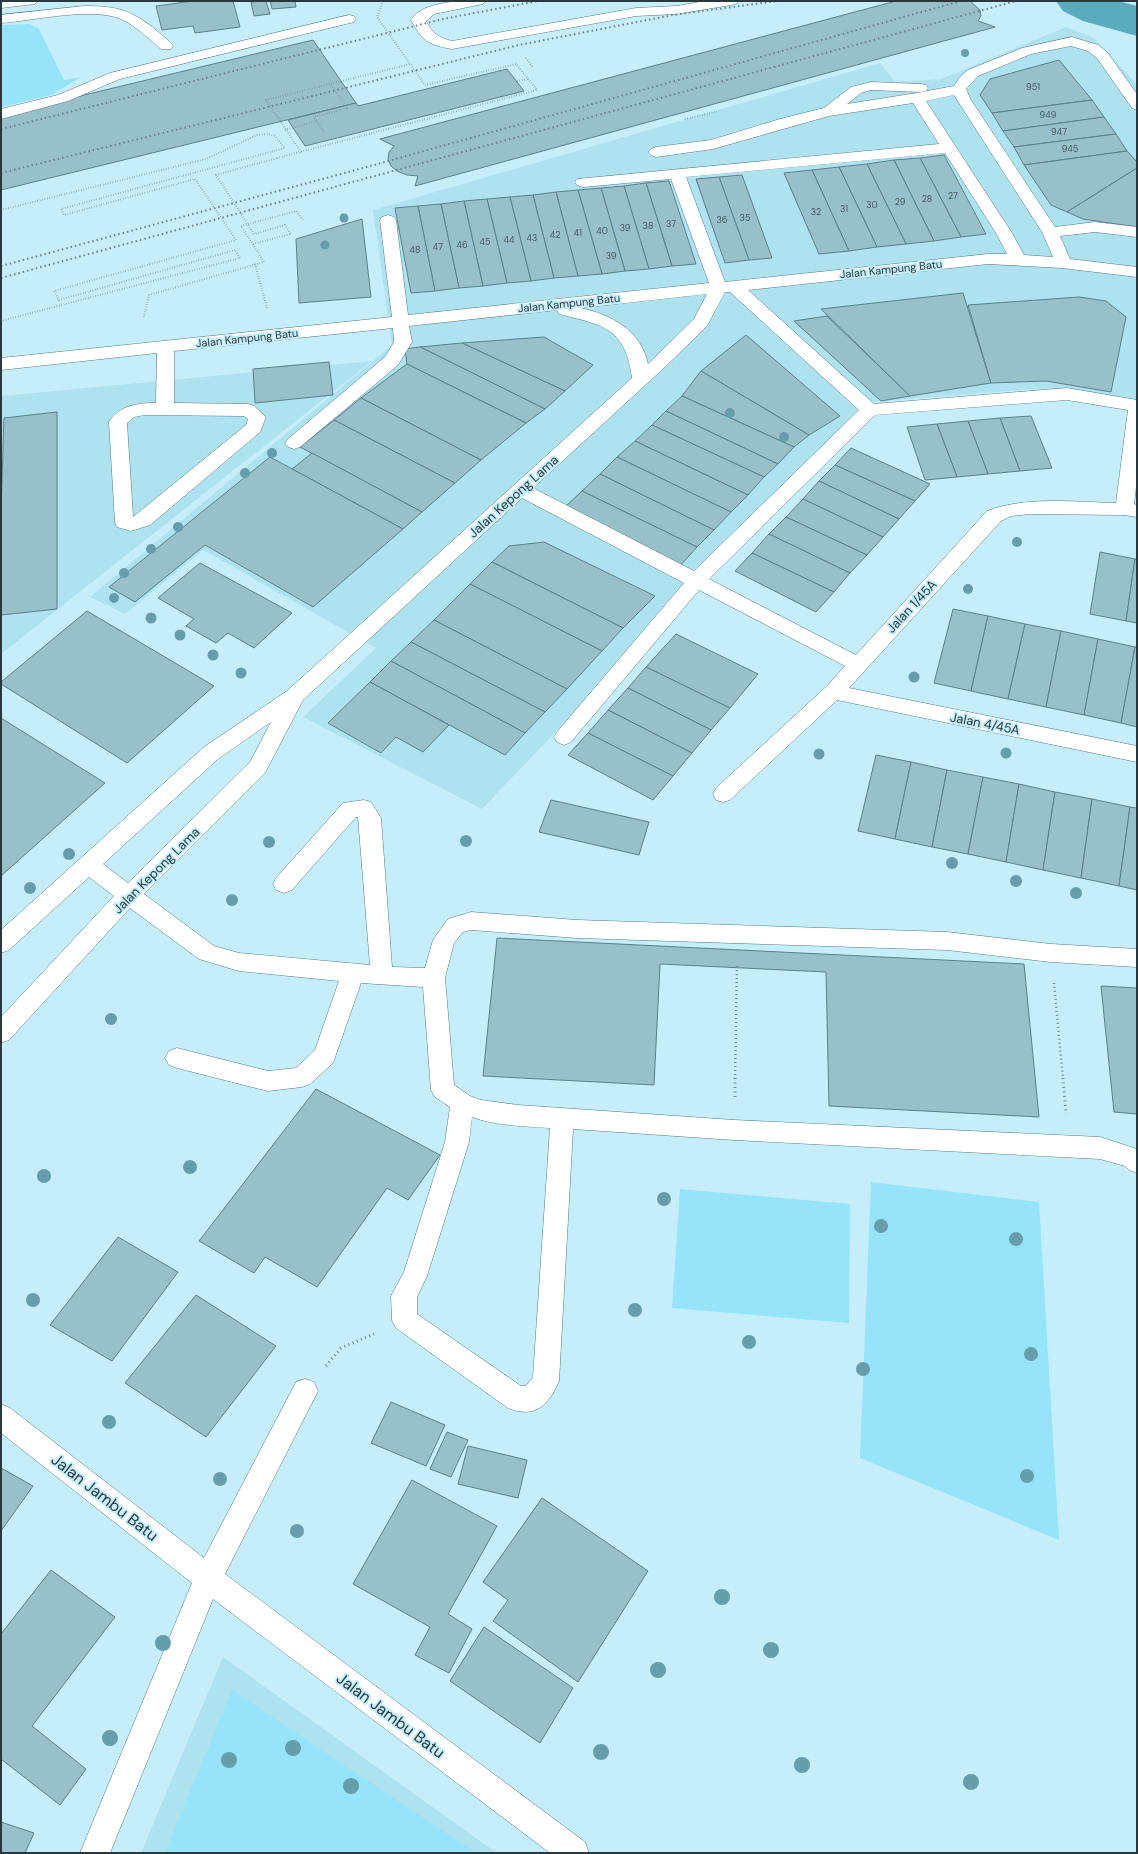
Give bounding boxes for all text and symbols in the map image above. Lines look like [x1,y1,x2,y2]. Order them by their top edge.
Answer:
house number: 951 [1026,81,1040,93]
house number: 949 [1040,109,1057,121]
house number: 947 [1051,126,1067,138]
house number: 945 [1062,143,1078,155]
house number: 27 [948,190,958,202]
house number: 28 [922,193,932,205]
house number: 29 [895,196,906,208]
house number: 30 [866,199,878,211]
house number: 31 [840,203,848,215]
house number: 32 [811,206,821,218]
house number: 35 [740,212,750,224]
house number: 36 [717,214,728,226]
house number: 37 [666,218,676,230]
house number: 38 [643,220,653,232]
house number: 39 [620,222,631,234]
house number: 40 [596,225,608,237]
house number: 41 [574,227,582,239]
house number: 42 [550,229,560,241]
house number: 43 [527,232,537,244]
house number: 44 [504,234,515,246]
house number: 45 [480,236,490,248]
house number: 46 [456,239,468,251]
house number: 47 [433,241,443,253]
house number: 48 [410,244,420,256]
house number: 39 [606,250,617,262]
street label: Jalan Kampung Batu [839,257,943,281]
street label: Jalan Kampung Batu [517,291,621,315]
street label: Jalan Kampung Batu [195,326,299,350]
street label: Jalan Kepong Lama [465,451,562,541]
street label: Jalan 1/45A [882,576,941,637]
street label: Jalan 4/45A [949,708,1021,739]
street label: Jalan Kepong Lama [109,823,203,917]
street label: Jalan Jambu Batu [47,1449,163,1546]
street label: Jalan Jambu Batu [332,1668,449,1763]

